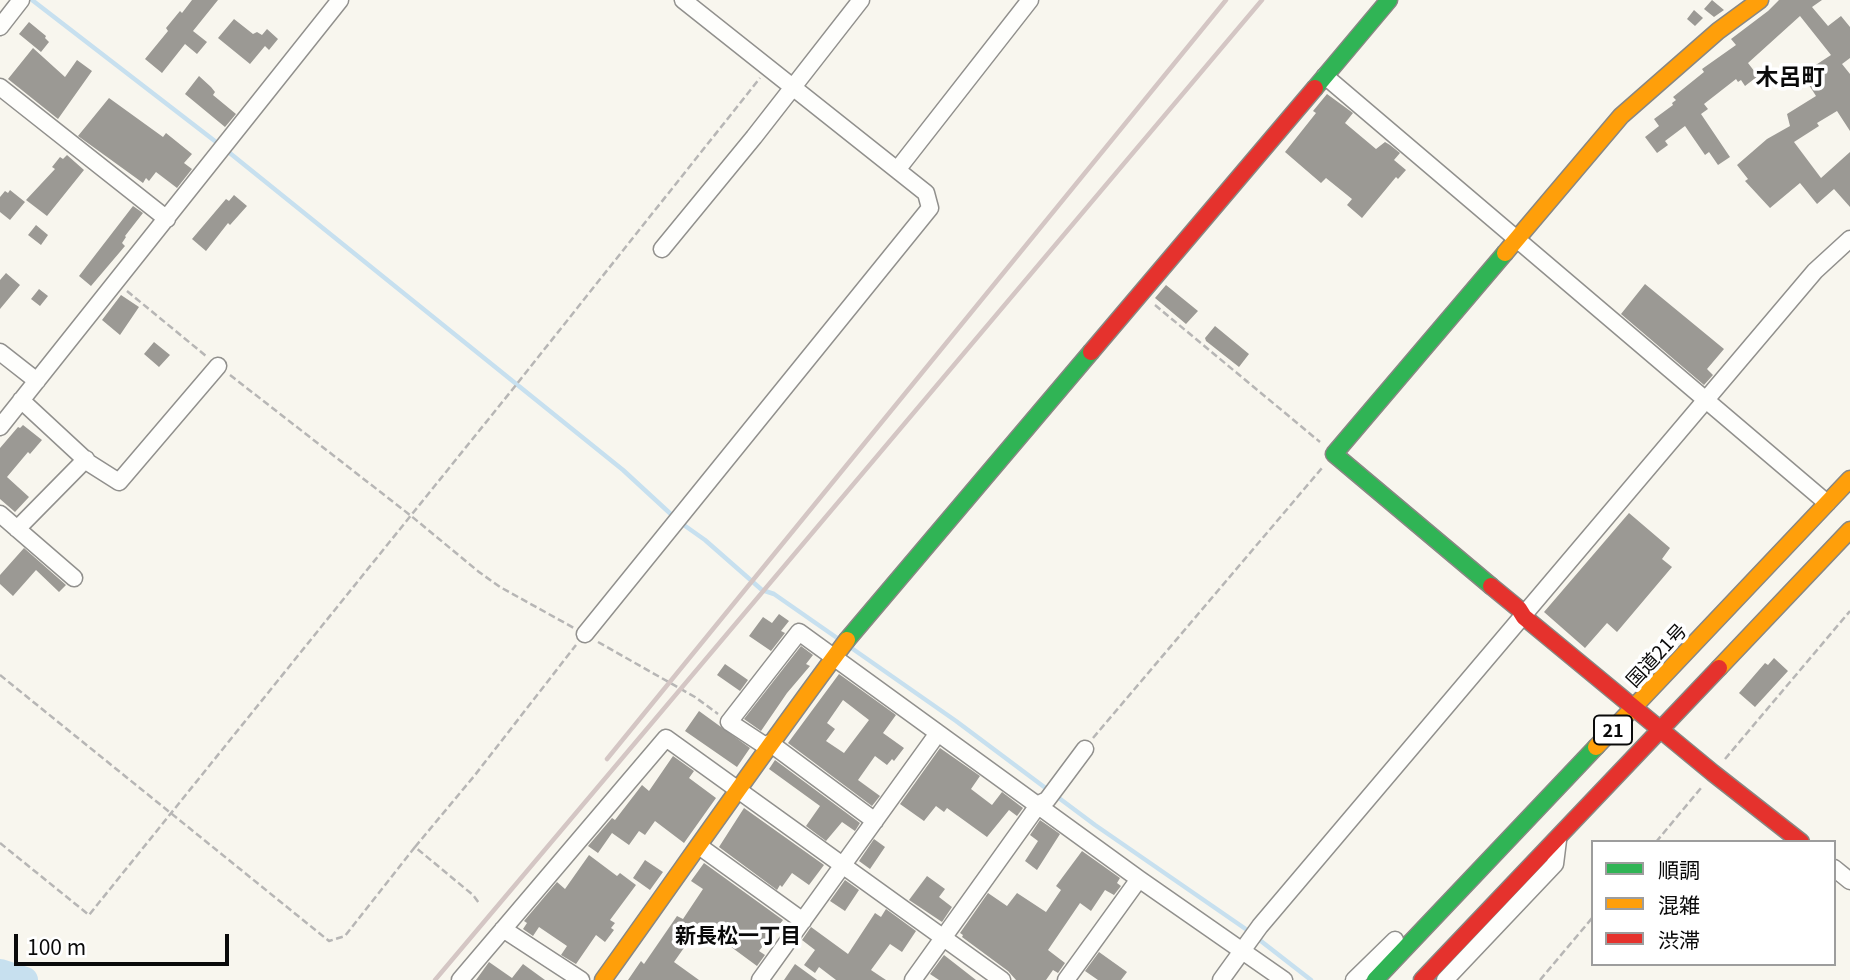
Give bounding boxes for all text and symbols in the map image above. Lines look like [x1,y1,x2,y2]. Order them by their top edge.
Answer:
district label: 木呂町 [1756,62,1824,90]
street label: 国道21号 [1621,619,1691,691]
road number: 21 [1594,716,1632,744]
legend [1591,840,1836,966]
text: 順調 [1658,854,1700,884]
text: 混雑 [1658,889,1700,919]
scale bar [18,920,233,964]
district label: 新長松一丁目 [675,922,801,948]
text: 渋滞 [1658,924,1700,954]
text: 100 m [27,931,86,961]

